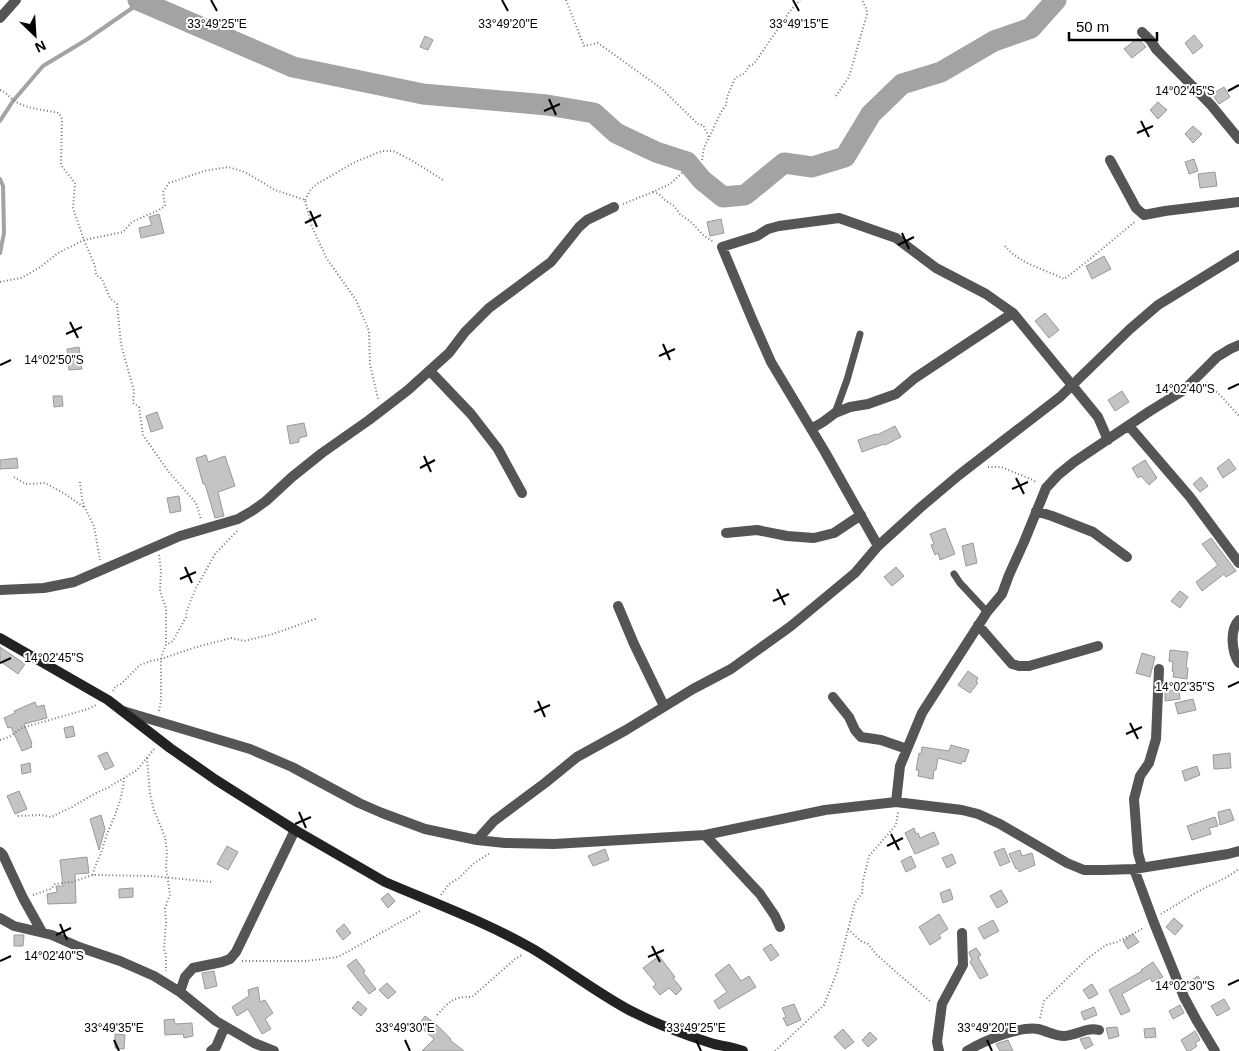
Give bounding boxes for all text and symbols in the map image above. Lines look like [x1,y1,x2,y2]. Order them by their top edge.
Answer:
north arrow [10,10,60,60]
scale bar [1069,10,1156,42]
text: 33°49'25"E [187,17,247,31]
text: 33°49'20"E [478,17,538,31]
text: 33°49'15"E [769,17,829,31]
text: 50 m [1076,18,1109,35]
text: N [33,37,48,56]
text: 14°02'45"S [1155,84,1215,98]
text: 14°02'50"S [24,353,84,367]
text: 14°02'40"S [1155,382,1215,396]
text: 14°02'45"S [24,651,84,665]
text: 14°02'35"S [1155,680,1215,694]
text: 14°02'40"S [24,949,84,963]
text: 14°02'30"S [1155,979,1215,993]
text: 33°49'35"E [84,1021,144,1035]
text: 33°49'30"E [375,1021,435,1035]
text: 33°49'25"E [666,1021,726,1035]
text: 33°49'20"E [957,1021,1017,1035]

